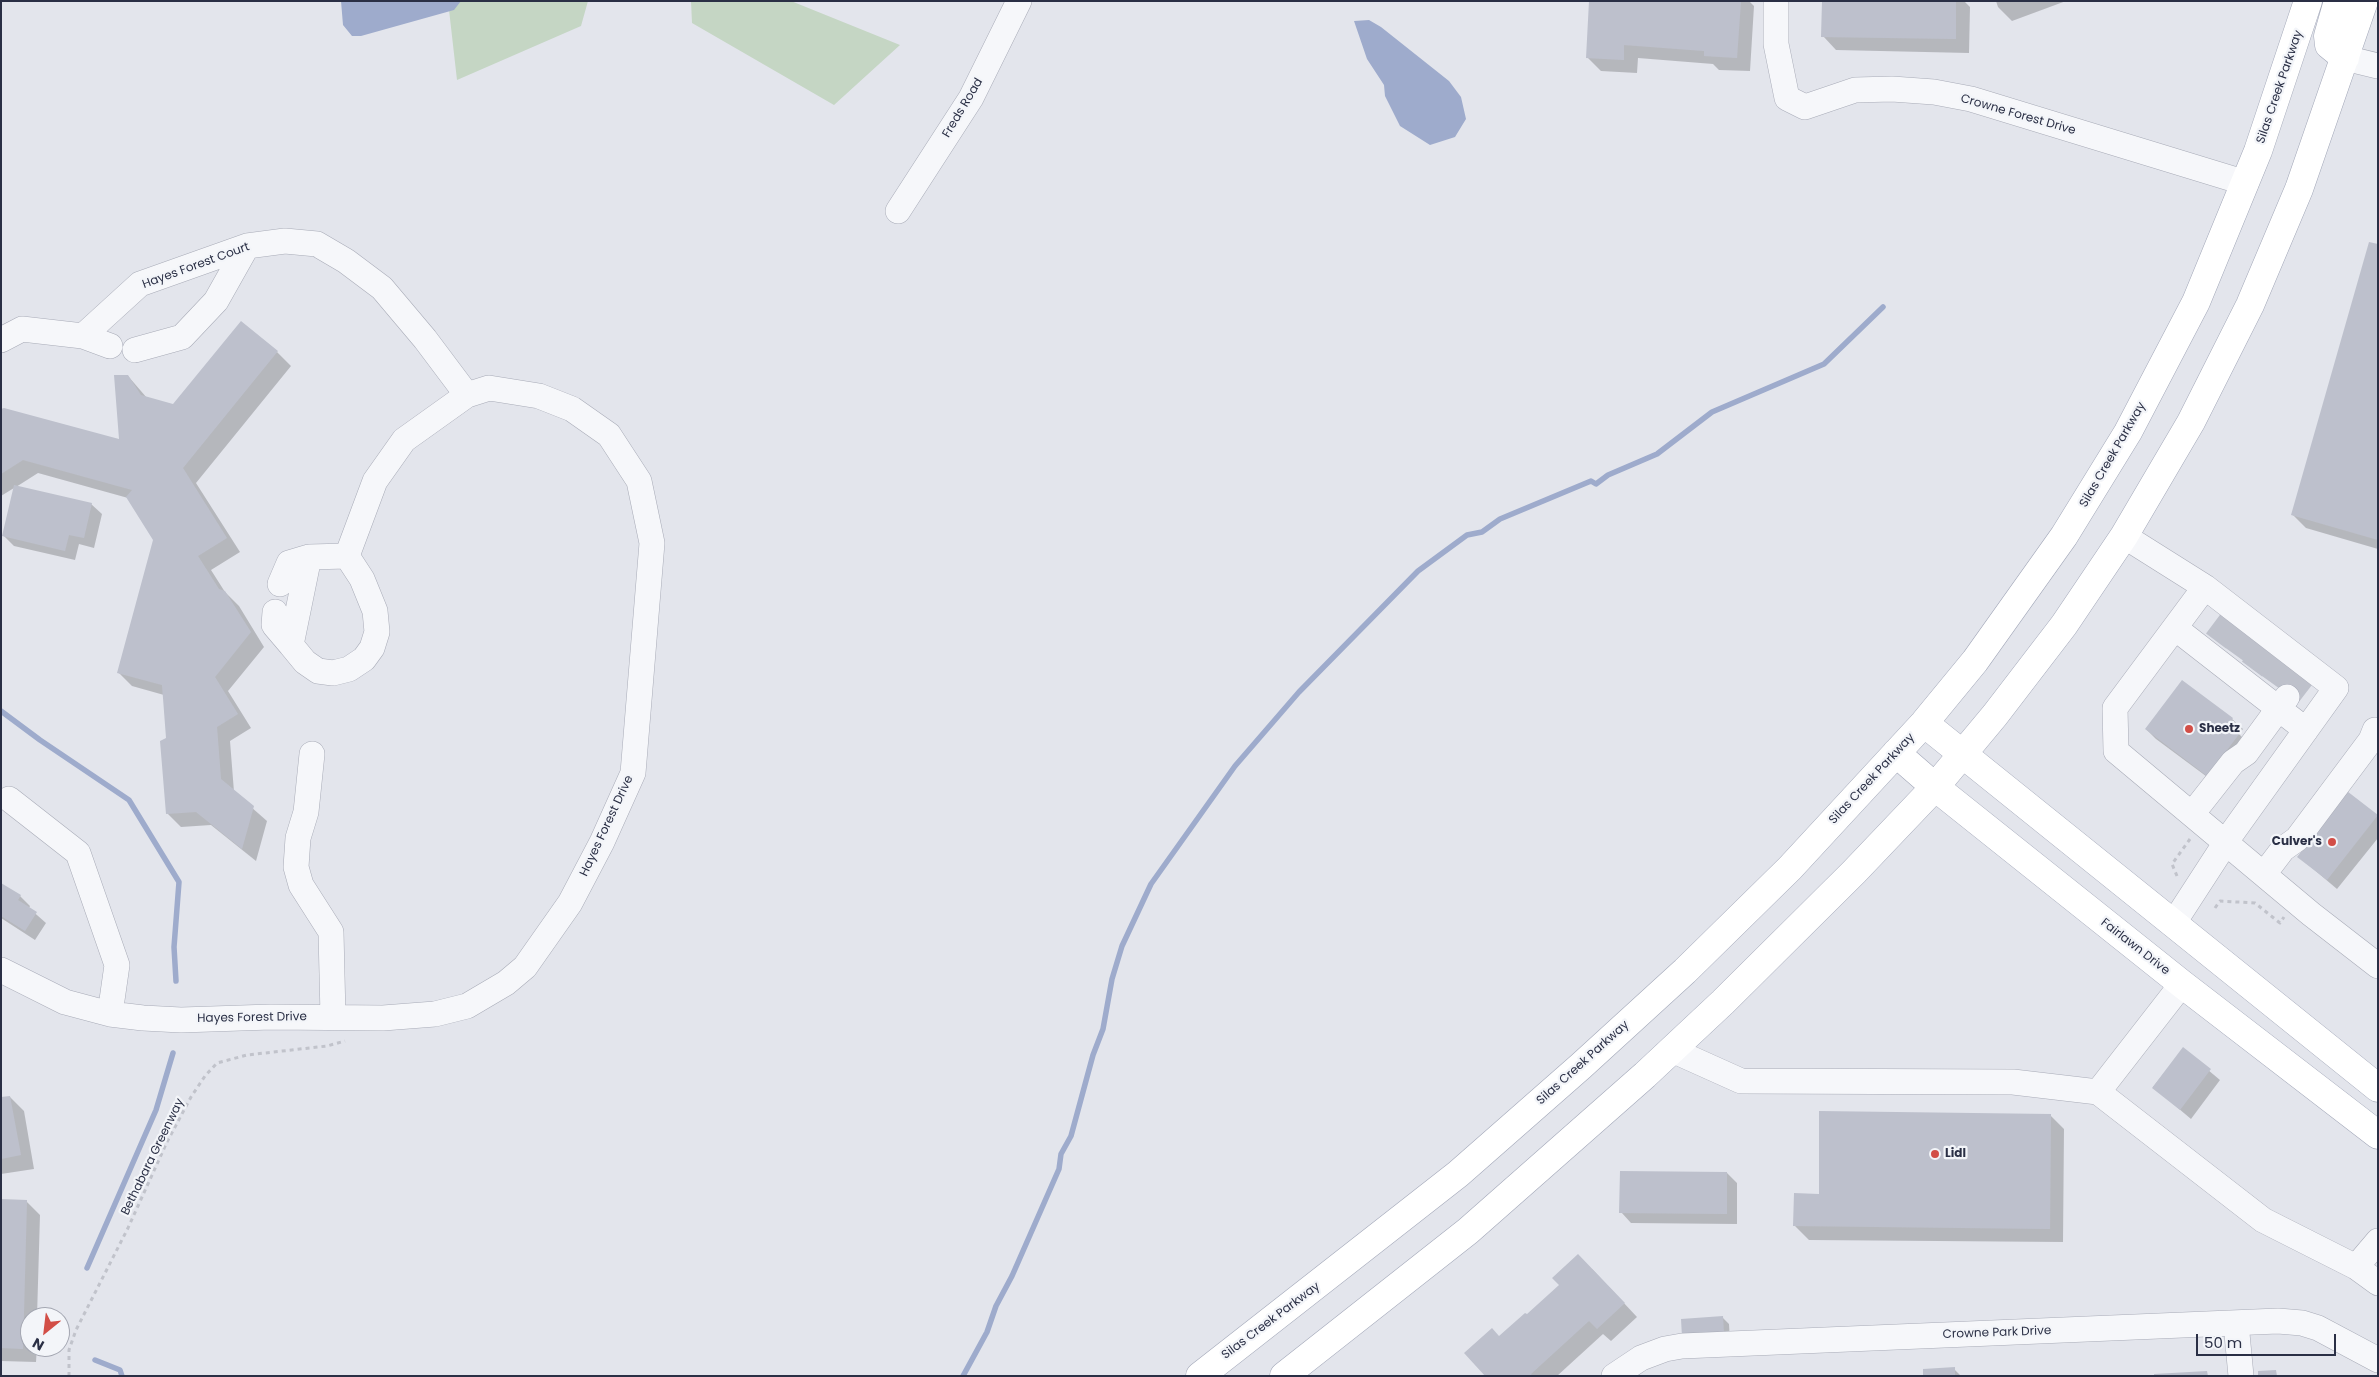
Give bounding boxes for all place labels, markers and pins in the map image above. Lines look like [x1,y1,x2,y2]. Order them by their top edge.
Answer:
place label: Sheetz [2199,722,2240,736]
marker: Sheetz [2183,723,2195,735]
place label: Culver's [2272,835,2322,849]
marker: Culver's [2326,836,2338,848]
place label: Lidl [1945,1147,1966,1161]
marker: Lidl [1929,1148,1941,1160]

